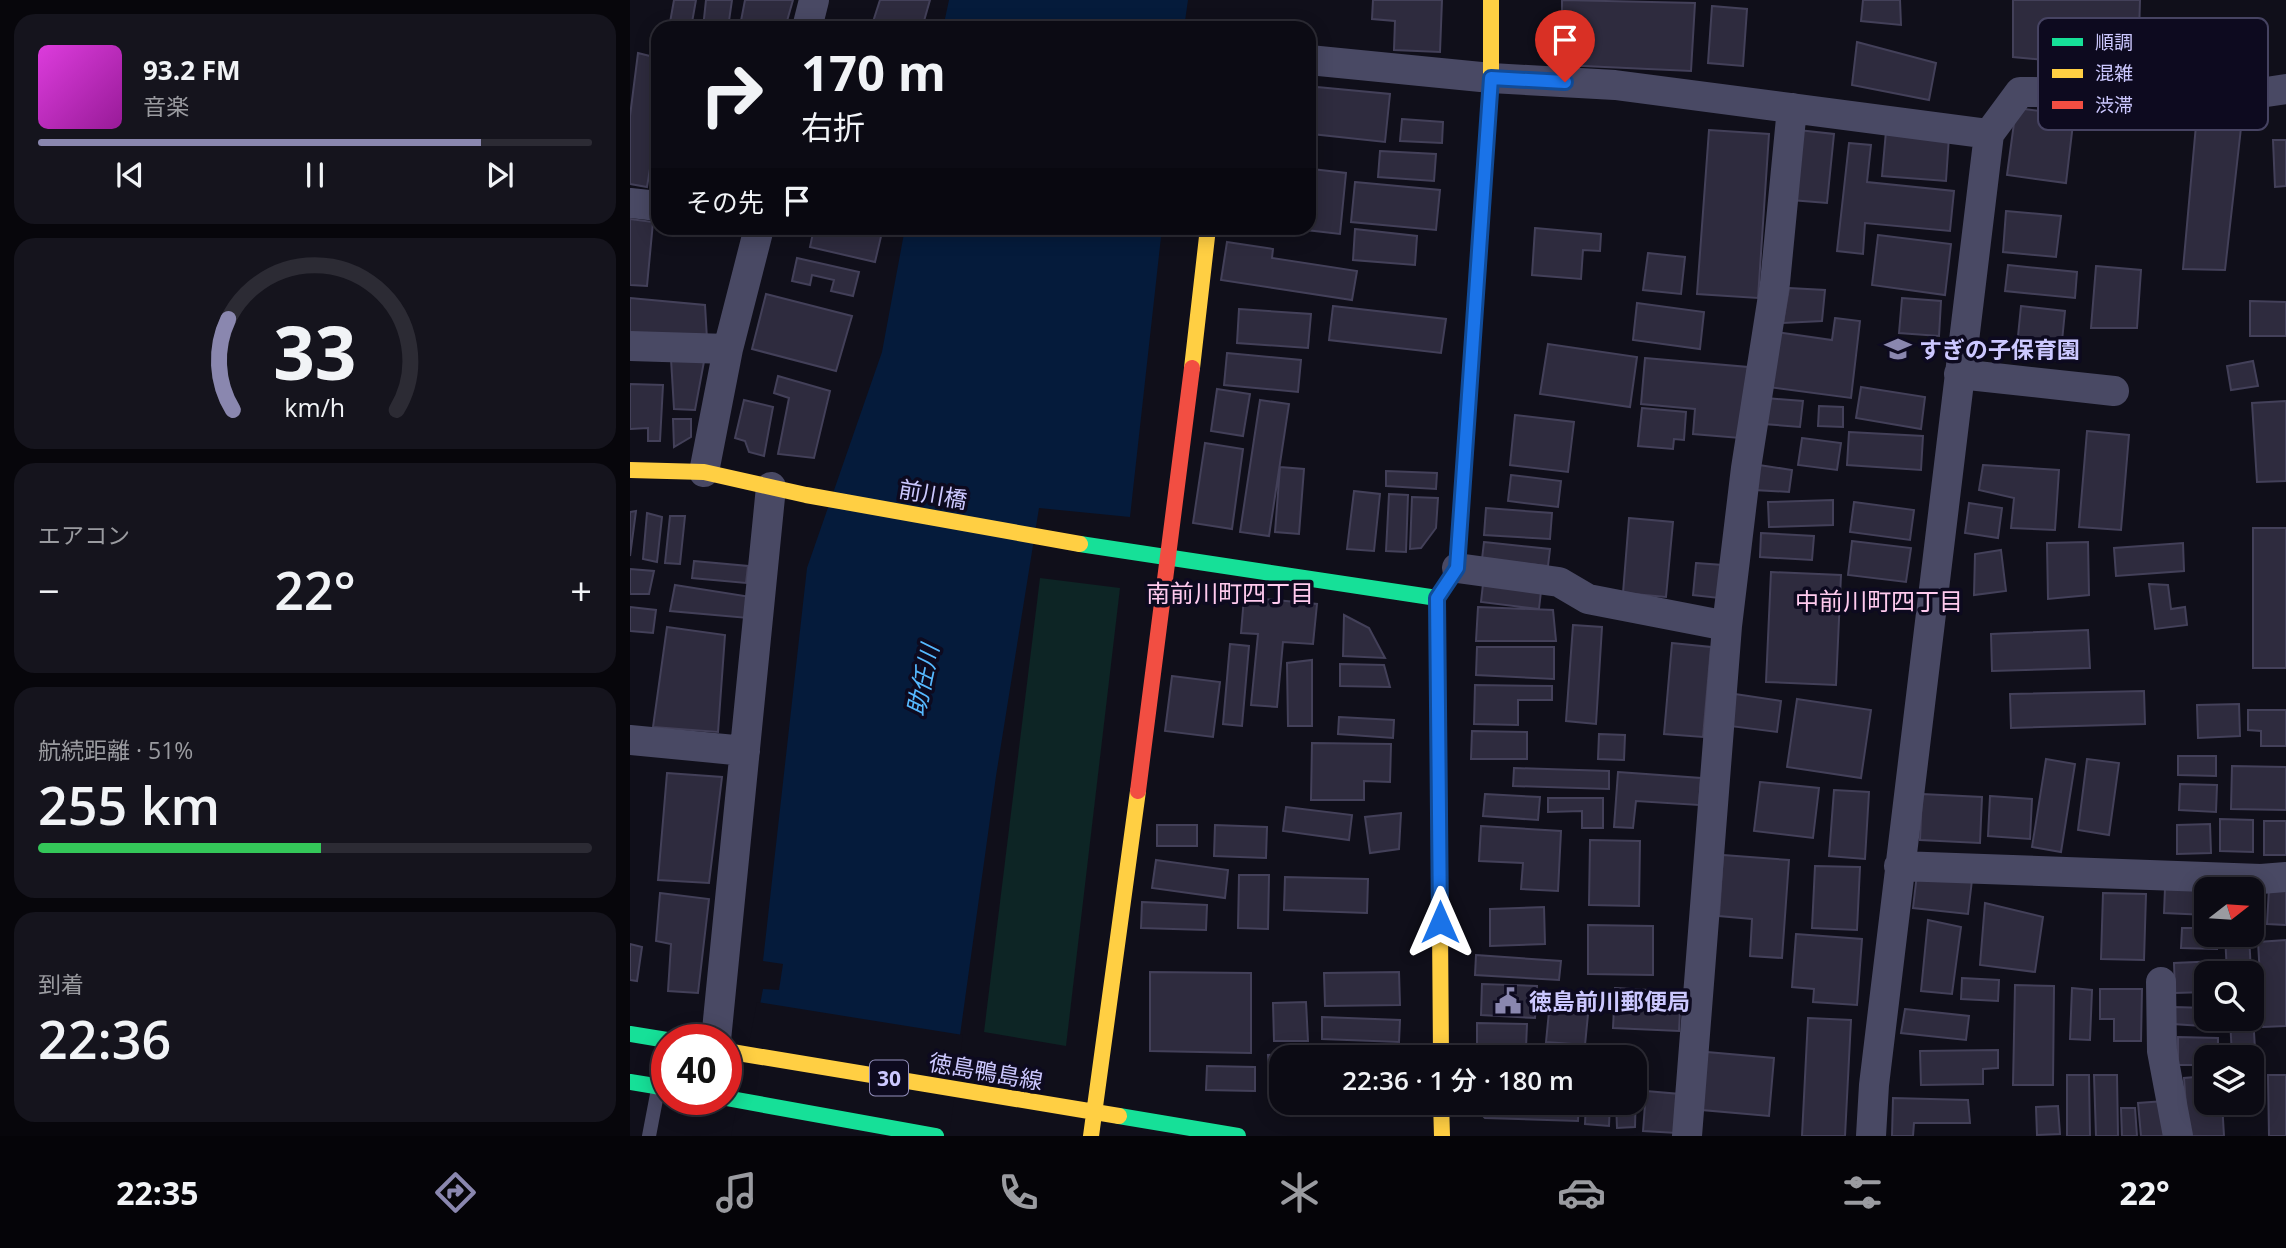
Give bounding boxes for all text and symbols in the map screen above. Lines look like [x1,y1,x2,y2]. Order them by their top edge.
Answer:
pin [1535,10,1595,82]
legend [2038,18,2268,130]
icon: arrive [1546,21,1584,59]
text: 順調 [2095,29,2133,55]
text: 170 m [801,39,946,105]
icon: right [686,49,777,140]
text: 93.2 FM [143,52,241,88]
text: 混雑 [2095,60,2133,86]
text: 音楽 [143,90,189,122]
text: 渋滞 [2095,92,2133,118]
text: 右折 [801,105,865,148]
icon: previous [111,156,149,194]
icon: pause [296,156,334,194]
icon: next [481,156,519,194]
icon: arrive [778,182,816,220]
text: その先 [686,184,764,220]
text: 33 [273,302,357,401]
place label: すぎの子保育園 [1919,333,2080,365]
school or university icon: すぎの子保育園 [1883,334,1913,364]
text: km/h [285,389,345,423]
street label: 前川橋 [896,472,970,516]
text: エアコン [38,519,130,551]
text: 22° [274,554,356,625]
text: − [38,564,60,616]
text: + [570,564,592,616]
district label: 南前川町四丁目 [1146,576,1314,609]
district label: 中前川町四丁目 [1795,584,1963,617]
water label: 助任川 [898,638,946,719]
text: 航続距離 · 51% [38,734,193,766]
text: 255 km [38,769,220,840]
north arrow [2194,877,2264,947]
map controls [2194,877,2264,1115]
position arrow [1403,885,1477,959]
button: search [2194,961,2264,1031]
text: 到着 [38,968,84,1000]
place label: 徳島前川郵便局 [1529,985,1690,1017]
public building icon: 徳島前川郵便局 [1493,986,1523,1016]
text: 22:36 [38,1003,171,1074]
speed limit sign: 40 [651,1024,742,1115]
street label: 徳島鴨島線 [927,1045,1045,1097]
button: layers [2194,1045,2264,1115]
road number: 30 [870,1060,908,1096]
text: 22:36 · 1 分 · 180 m [1342,1062,1574,1098]
icon: directions [431,1168,480,1217]
icon: music [712,1168,761,1217]
icon: phone [994,1168,1043,1217]
icon: climate [1275,1168,1324,1217]
icon: car [1557,1168,1606,1217]
icon: filters [1838,1168,1887,1217]
text: 22:35 [116,1171,199,1214]
text: 22° [2119,1171,2170,1214]

